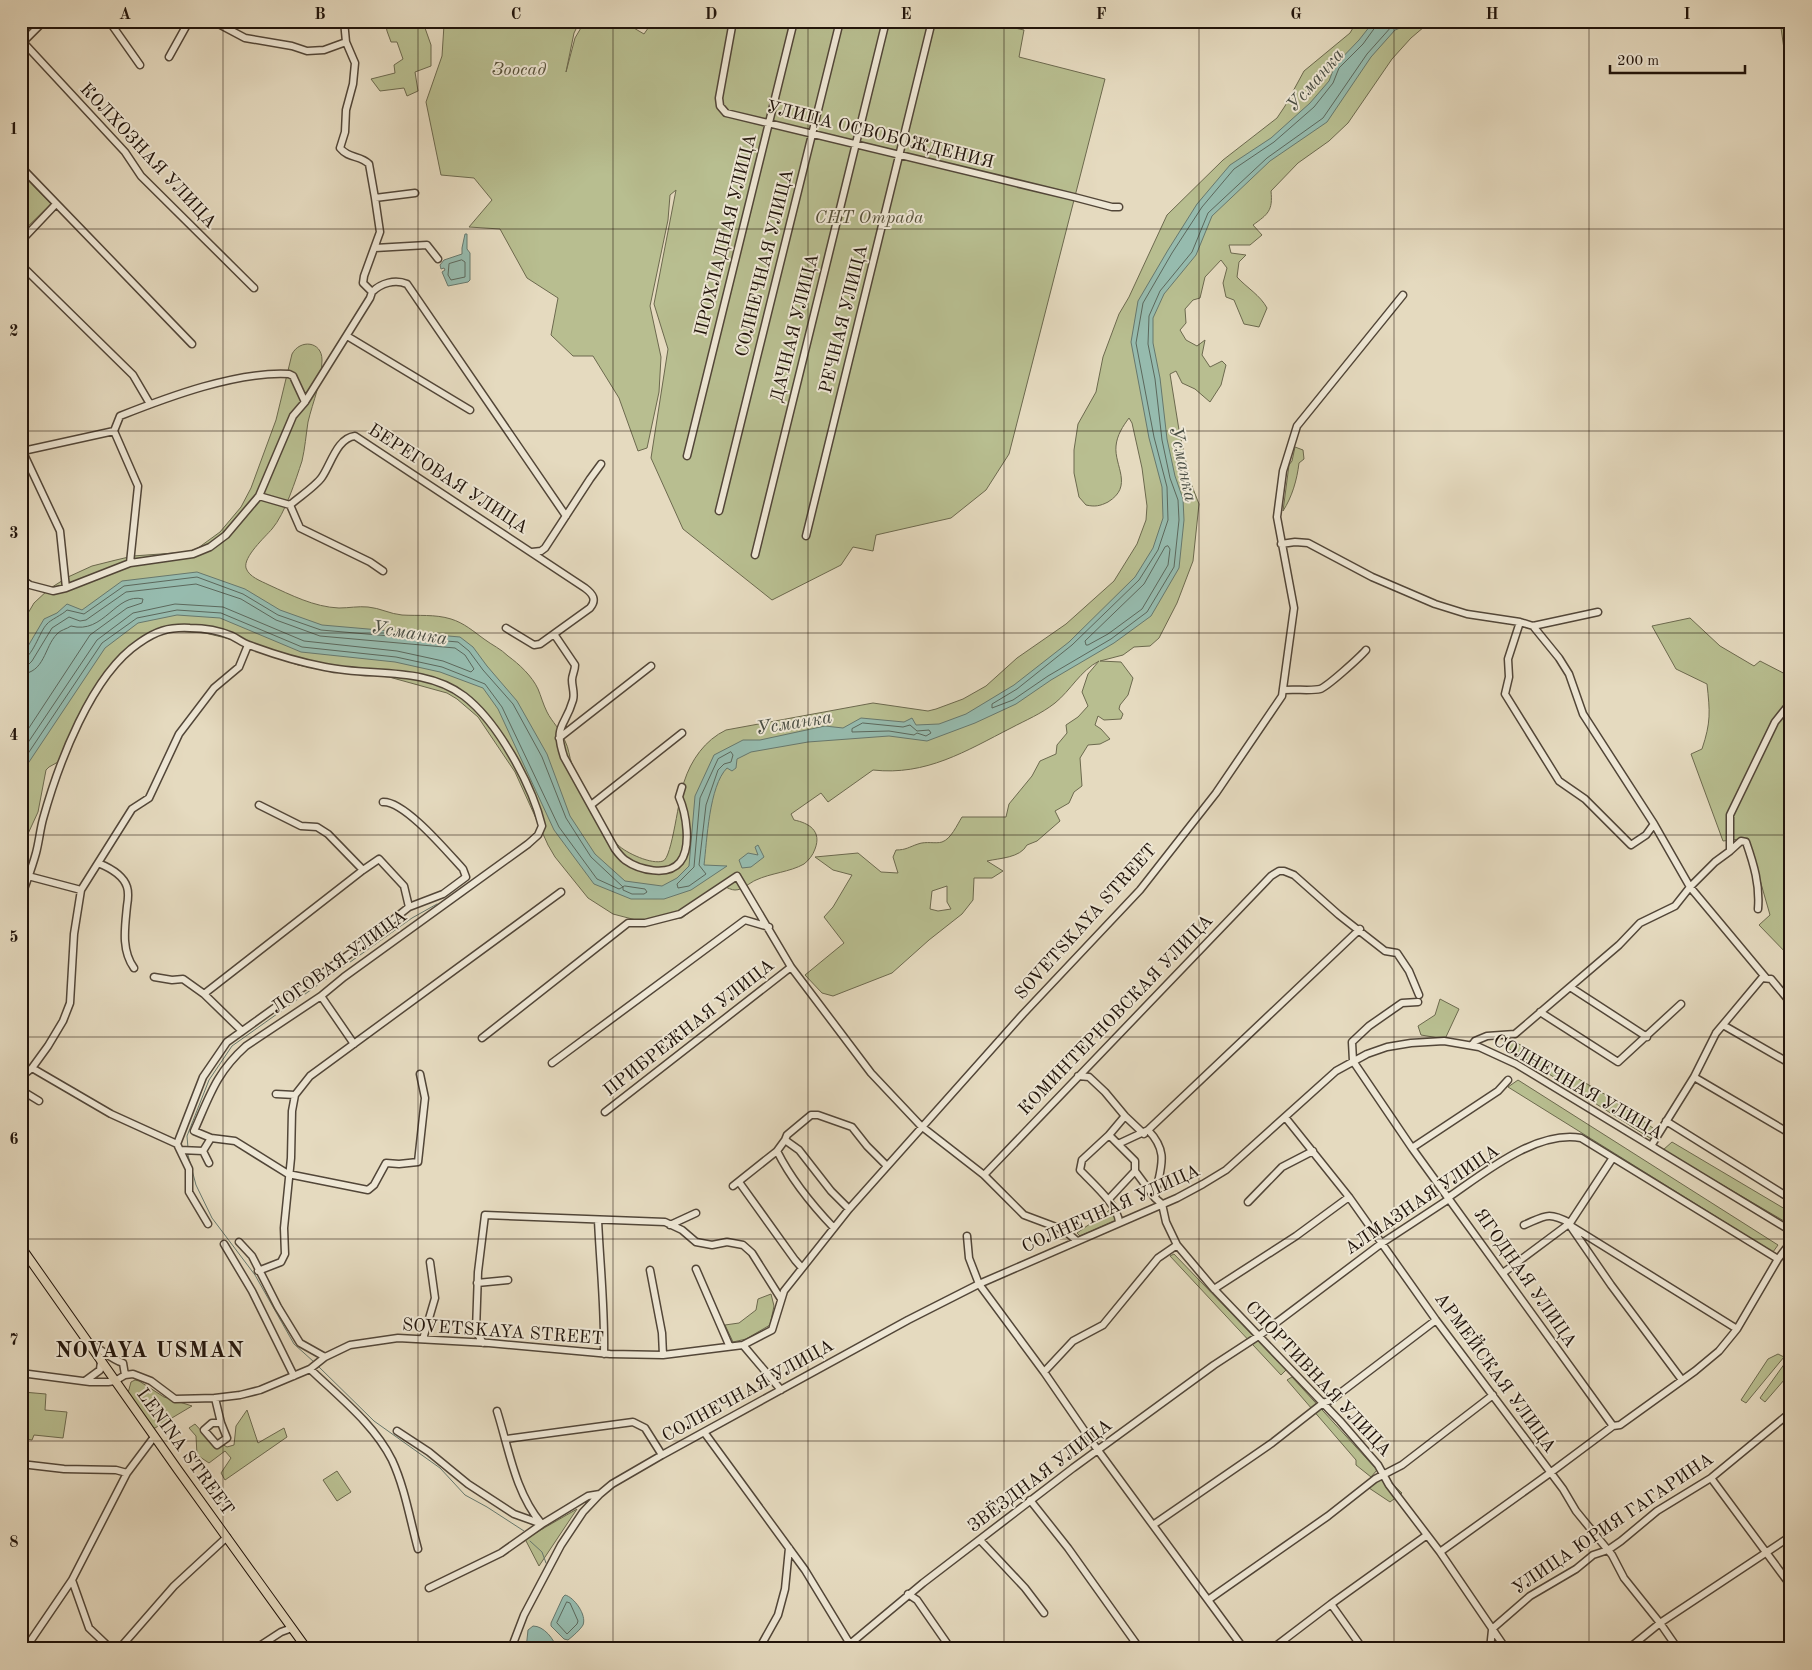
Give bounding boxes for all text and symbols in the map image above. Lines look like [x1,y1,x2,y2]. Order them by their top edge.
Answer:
text: A [119,7,131,23]
text: B [314,7,326,23]
text: C [511,7,521,23]
text: D [705,7,717,23]
text: E [900,7,912,23]
text: F [1096,7,1107,23]
text: G [1290,7,1302,23]
text: H [1485,7,1499,23]
text: I [1683,7,1691,23]
scale bar [1610,42,1744,74]
water label: Усманка [1284,46,1348,116]
text: 200 m [1617,54,1659,69]
park label: Зоосад [492,61,546,79]
street label: КОЛХОЗНАЯ УЛИЦА [76,80,220,232]
street label: УЛИЦА ОСВОБОЖДЕНИЯ [764,98,996,172]
text: 1 [9,122,19,138]
street label: ПРОХЛАДНАЯ УЛИЦА [692,132,760,338]
street label: СОЛНЕЧНАЯ УЛИЦА [733,167,797,359]
park label: СНТ Отрада [814,209,924,227]
street label: РЕЧНАЯ УЛИЦА [817,243,871,395]
street label: ДАЧНАЯ УЛИЦА [768,252,822,404]
text: 2 [9,324,19,340]
street label: БЕРЕГОВАЯ УЛИЦА [365,421,531,537]
water label: Усманка [1165,424,1199,504]
text: 3 [9,526,19,542]
water label: Усманка [369,619,449,649]
water label: Усманка [754,709,834,739]
text: 4 [9,728,19,744]
street label: SOVETSKAYA STREET [1012,841,1160,1003]
street label: ЛОГОВАЯ УЛИЦА [268,907,411,1017]
street label: КОМИНТЕРНОВСКАЯ УЛИЦА [1015,911,1217,1119]
text: 5 [9,930,19,946]
street label: ПРИБРЕЖНАЯ УЛИЦА [600,956,778,1100]
street label: СОЛНЕЧНАЯ УЛИЦА [1490,1031,1666,1143]
text: 6 [9,1132,19,1148]
street label: АЛМАЗНАЯ УЛИЦА [1342,1142,1503,1258]
street label: СОЛНЕЧНАЯ УЛИЦА [1019,1161,1203,1256]
street label: ЯГОДНАЯ УЛИЦА [1470,1205,1580,1351]
street label: АРМЕЙСКАЯ УЛИЦА [1431,1287,1562,1456]
street label: СПОРТИВНАЯ УЛИЦА [1242,1298,1395,1460]
street label: SOVETSKAYA STREET [401,1316,605,1348]
text: 7 [9,1333,19,1349]
street label: СОЛНЕЧНАЯ УЛИЦА [659,1336,837,1446]
district label: NOVAYA USMAN [55,1340,245,1362]
street label: LENINA STREET [133,1385,237,1519]
street label: ЗВЁЗДНАЯ УЛИЦА [963,1414,1115,1536]
street label: УЛИЦА ЮРИЯ ГАГАРИНА [1509,1450,1717,1598]
text: 8 [9,1535,19,1551]

